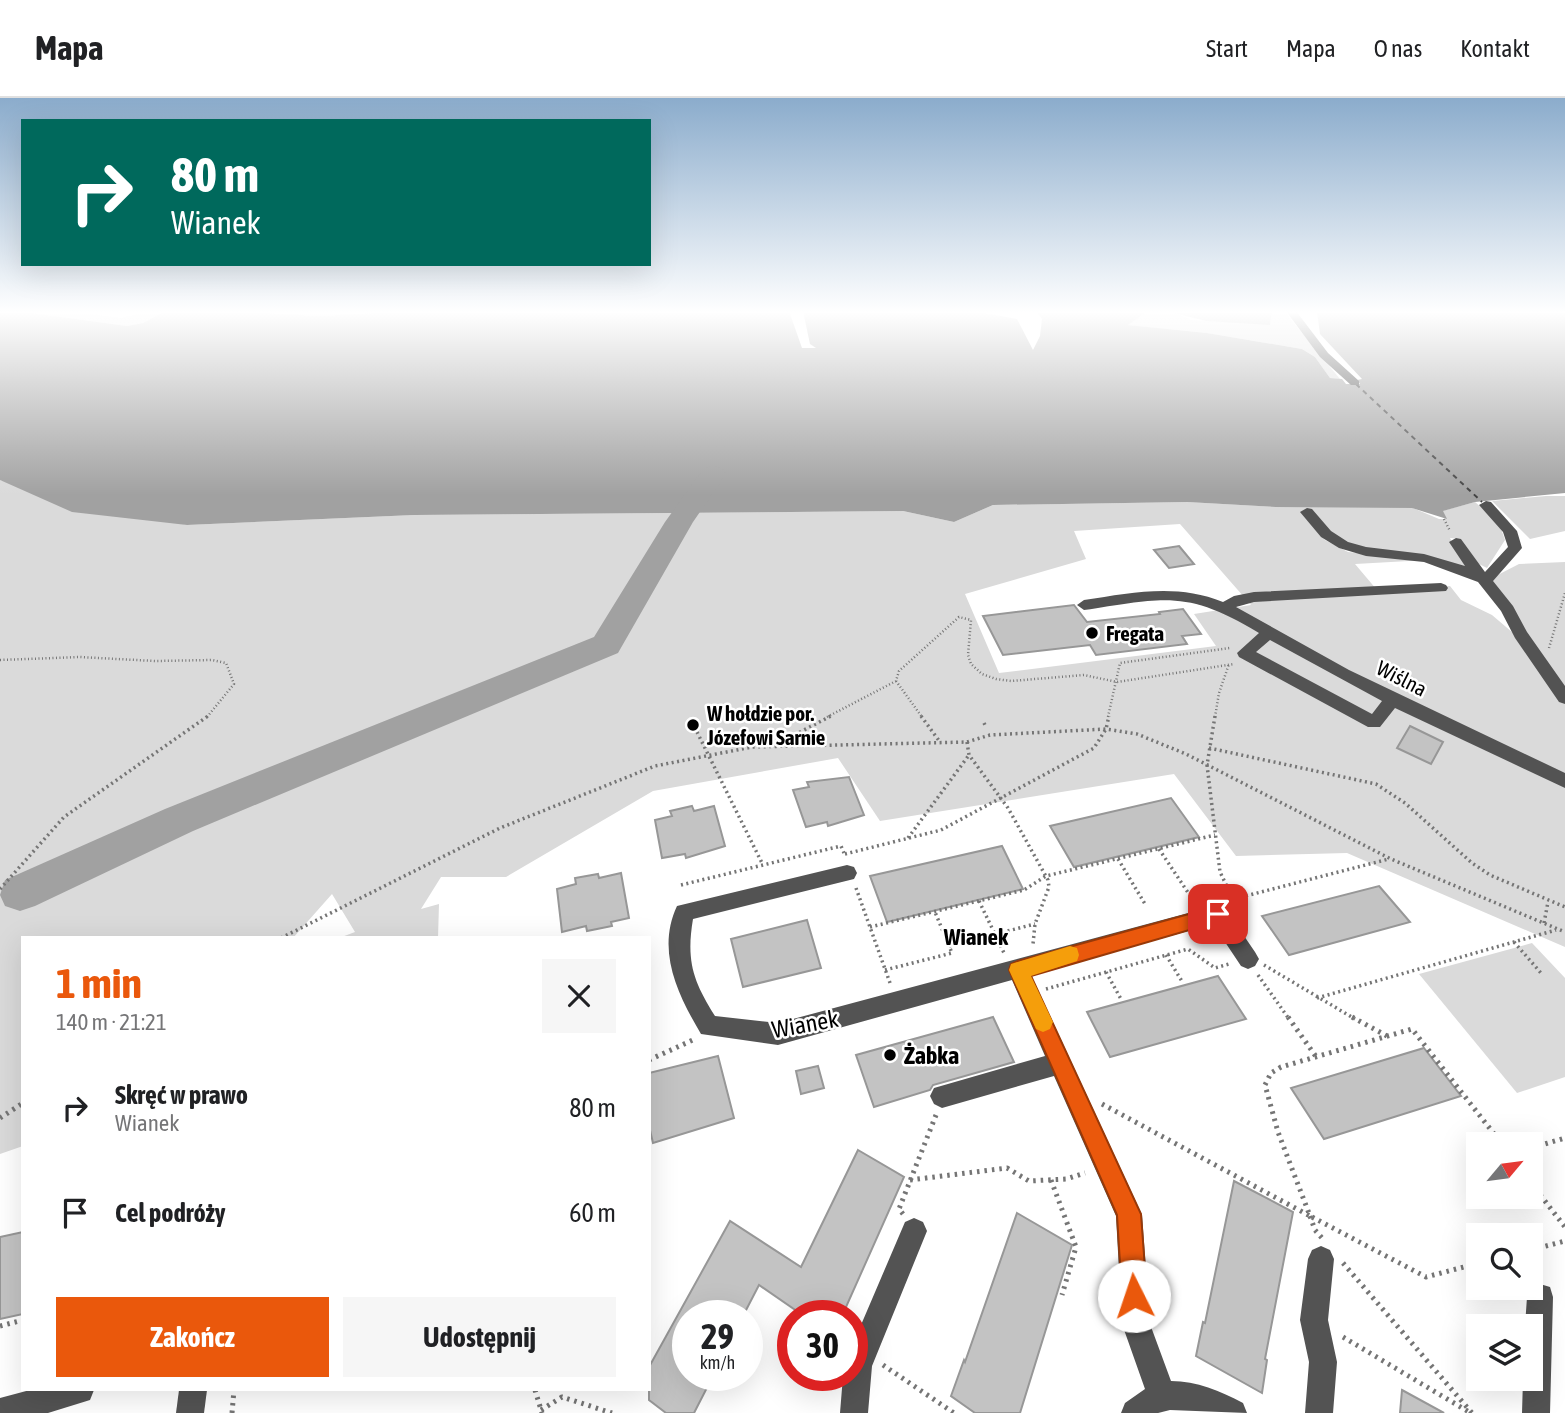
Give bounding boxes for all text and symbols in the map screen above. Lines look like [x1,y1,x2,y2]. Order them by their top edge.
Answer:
text: Mapa [35,29,103,67]
text: Start [1206,35,1248,62]
text: Mapa [1286,35,1336,62]
text: O nas [1374,35,1422,62]
text: Kontakt [1460,35,1530,62]
text: 80 m [171,146,259,202]
icon: right [56,147,147,238]
text: Wianek [171,204,261,241]
place label: Fregata [1106,621,1164,645]
marker: Fregata [1084,625,1100,641]
street label: Wiślna [1373,655,1431,701]
place label: W hołdzie por. Józefowi Sarnie [706,701,825,749]
marker: W hołdzie por. Józefowi Sarnie [685,717,701,733]
pin [1188,884,1248,944]
icon: arrive [1199,895,1237,933]
district label: Wianek [943,924,1009,950]
text: 1 min [56,959,142,1007]
button: close [542,959,616,1033]
street label: Wianek [770,1005,841,1043]
text: 140 m · 21:21 [56,1009,167,1035]
place label: Żabka [904,1042,959,1069]
marker: Żabka [882,1047,898,1063]
text: Skręć w prawo [115,1080,248,1110]
icon: right [56,1089,94,1127]
text: 80 m [569,1093,616,1123]
text: Wianek [115,1110,179,1136]
north arrow [1466,1132,1544,1209]
map controls [1466,1132,1543,1391]
icon: arrive [56,1194,94,1232]
text: Cel podróży [115,1198,226,1228]
text: 60 m [569,1198,616,1228]
button: search [1466,1223,1543,1300]
position arrow [1097,1259,1171,1333]
button: Zakończ [56,1297,329,1377]
button: Udostępnij [343,1297,616,1377]
speed limit sign: 30 [777,1300,868,1391]
button: layers [1466,1314,1543,1391]
text: 29 [701,1316,734,1356]
text: km/h [700,1352,735,1373]

